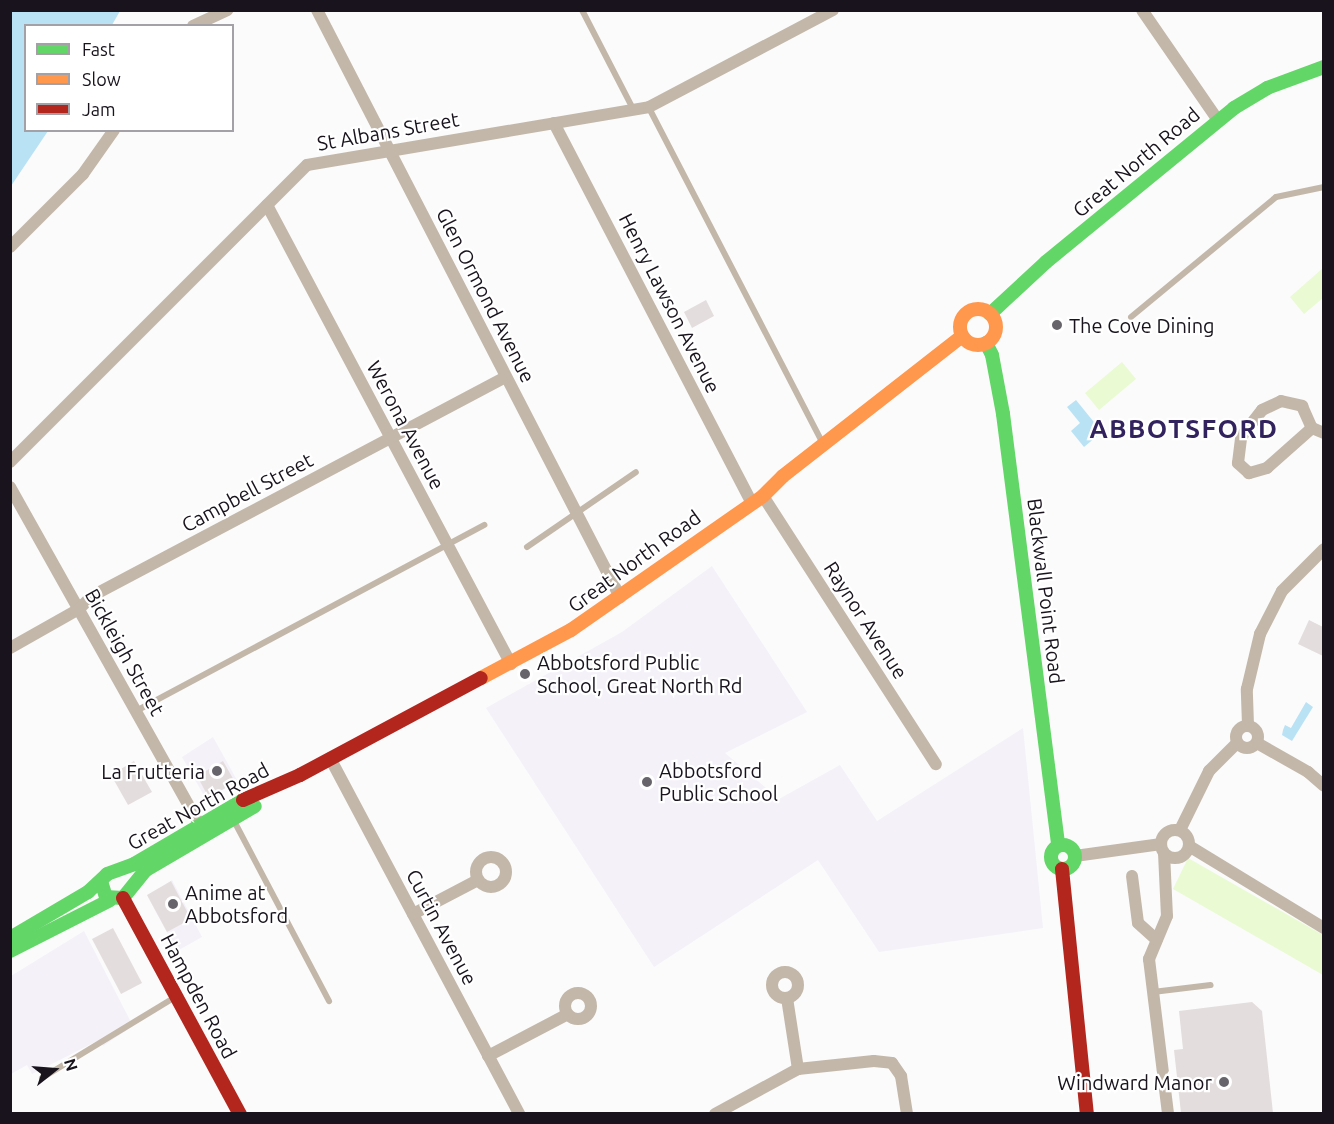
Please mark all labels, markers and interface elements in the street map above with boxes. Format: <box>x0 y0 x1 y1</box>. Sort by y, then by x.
legend <box>24 24 234 132</box>
text: Fast <box>82 39 115 59</box>
text: Slow <box>82 69 121 89</box>
text: Jam <box>82 99 116 119</box>
street label: Great North Road <box>1068 102 1204 222</box>
street label: St Albans Street <box>315 107 461 155</box>
street label: Glen Ormond Avenue <box>432 204 540 386</box>
street label: Henry Lawson Avenue <box>614 209 726 397</box>
place label: The Cove Dining <box>1069 313 1215 337</box>
marker: The Cove Dining <box>1050 318 1064 332</box>
street label: Werona Avenue <box>362 357 450 493</box>
district label: ABBOTSFORD <box>1090 413 1278 445</box>
street label: Campbell Street <box>177 447 317 537</box>
street label: Blackwall Point Road <box>1023 497 1069 685</box>
street label: Great North Road <box>563 505 705 617</box>
street label: Raynor Avenue <box>819 557 913 683</box>
street label: Bickleigh Street <box>80 584 170 720</box>
place label: Abbotsford Public School, Great North Rd <box>537 650 743 697</box>
marker: Abbotsford Public School, Great North Rd <box>518 667 532 681</box>
street label: Great North Road <box>123 757 273 855</box>
place label: La Frutteria <box>101 759 205 783</box>
place label: Abbotsford Public School <box>659 759 778 806</box>
marker: La Frutteria <box>210 764 224 778</box>
marker: Abbotsford Public School <box>640 775 654 789</box>
street label: Curtin Avenue <box>402 865 482 989</box>
place label: Anime at Abbotsford <box>185 880 288 927</box>
marker: Anime at Abbotsford <box>166 897 180 911</box>
street label: Hampden Road <box>156 929 242 1063</box>
north arrow <box>24 1040 84 1100</box>
text: N <box>61 1056 82 1073</box>
place label: Windward Manor <box>1057 1070 1212 1094</box>
marker: Windward Manor <box>1217 1075 1231 1089</box>

